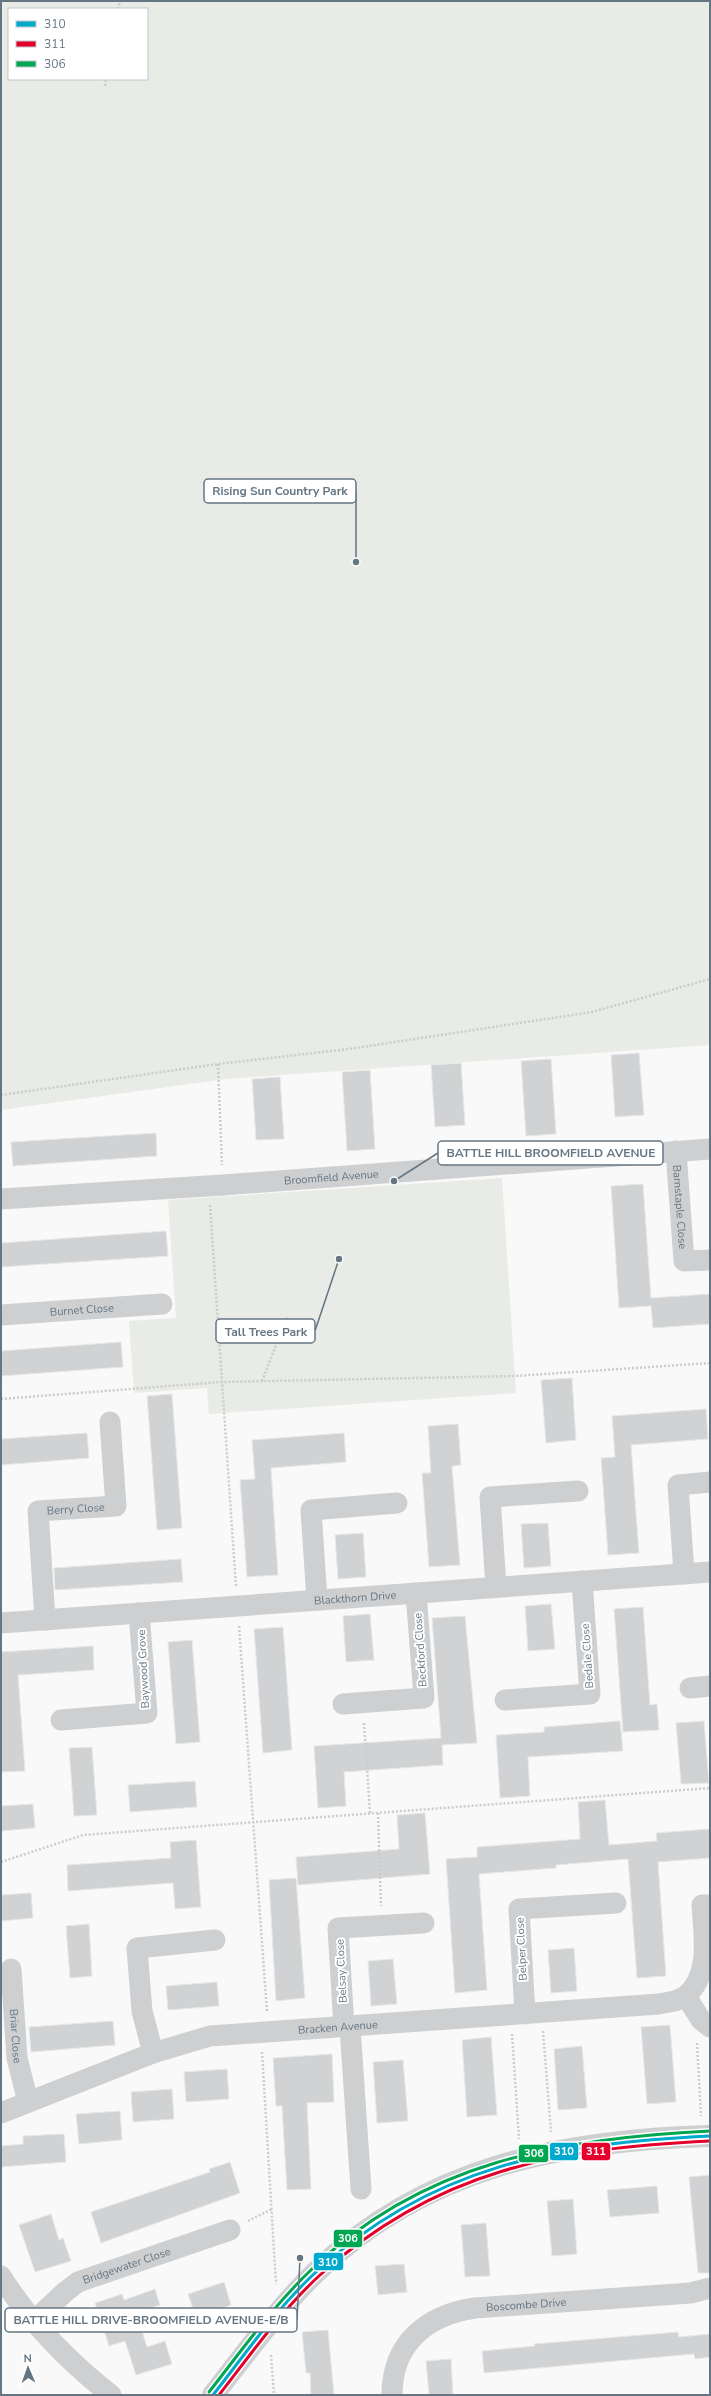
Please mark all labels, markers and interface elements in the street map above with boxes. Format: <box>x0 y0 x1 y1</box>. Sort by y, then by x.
legend <box>8 8 148 80</box>
text: 310 <box>44 16 66 32</box>
text: 311 <box>44 36 66 52</box>
text: 306 <box>44 56 66 72</box>
callout: Rising Sun Country Park <box>204 479 356 503</box>
text: Rising Sun Country Park <box>212 483 348 499</box>
callout: BATTLE HILL BROOMFIELD AVENUE <box>438 1141 663 1165</box>
text: BATTLE HILL BROOMFIELD AVENUE <box>447 1145 655 1161</box>
street label: Barnstaple Close <box>669 1164 690 1250</box>
street label: Broomfield Avenue <box>283 1167 379 1188</box>
street label: Burnet Close <box>49 1300 115 1320</box>
callout: Tall Trees Park <box>216 1319 315 1343</box>
text: Tall Trees Park <box>225 1324 308 1340</box>
street label: Berry Close <box>46 1500 105 1518</box>
street label: Blackthorn Drive <box>313 1588 397 1608</box>
street label: Beckford Close <box>410 1612 431 1688</box>
street label: Bedale Close <box>578 1623 597 1689</box>
street label: Baywood Grove <box>134 1629 153 1709</box>
street label: Belper Close <box>512 1917 531 1981</box>
street label: Belsay Close <box>332 1939 351 2003</box>
street label: Briar Close <box>6 2008 25 2065</box>
street label: Bracken Avenue <box>297 2017 378 2038</box>
line badge: 310 <box>549 2142 579 2161</box>
line badge: 311 <box>581 2142 611 2161</box>
line badge: 306 <box>518 2144 549 2163</box>
text: 310 <box>554 2144 574 2159</box>
text: 311 <box>586 2144 606 2159</box>
text: 306 <box>524 2146 544 2161</box>
line badge: 306 <box>333 2229 363 2248</box>
text: 306 <box>338 2231 358 2246</box>
street label: Bridgewater Close <box>81 2244 173 2288</box>
line badge: 310 <box>313 2252 344 2271</box>
text: 310 <box>318 2255 338 2270</box>
street label: Boscombe Drive <box>485 2295 567 2315</box>
callout: BATTLE HILL DRIVE-BROOMFIELD AVENUE-E/B <box>5 2308 297 2332</box>
text: BATTLE HILL DRIVE-BROOMFIELD AVENUE-E/B <box>13 2312 289 2328</box>
north arrow <box>8 2348 48 2388</box>
text: N <box>23 2351 32 2366</box>

